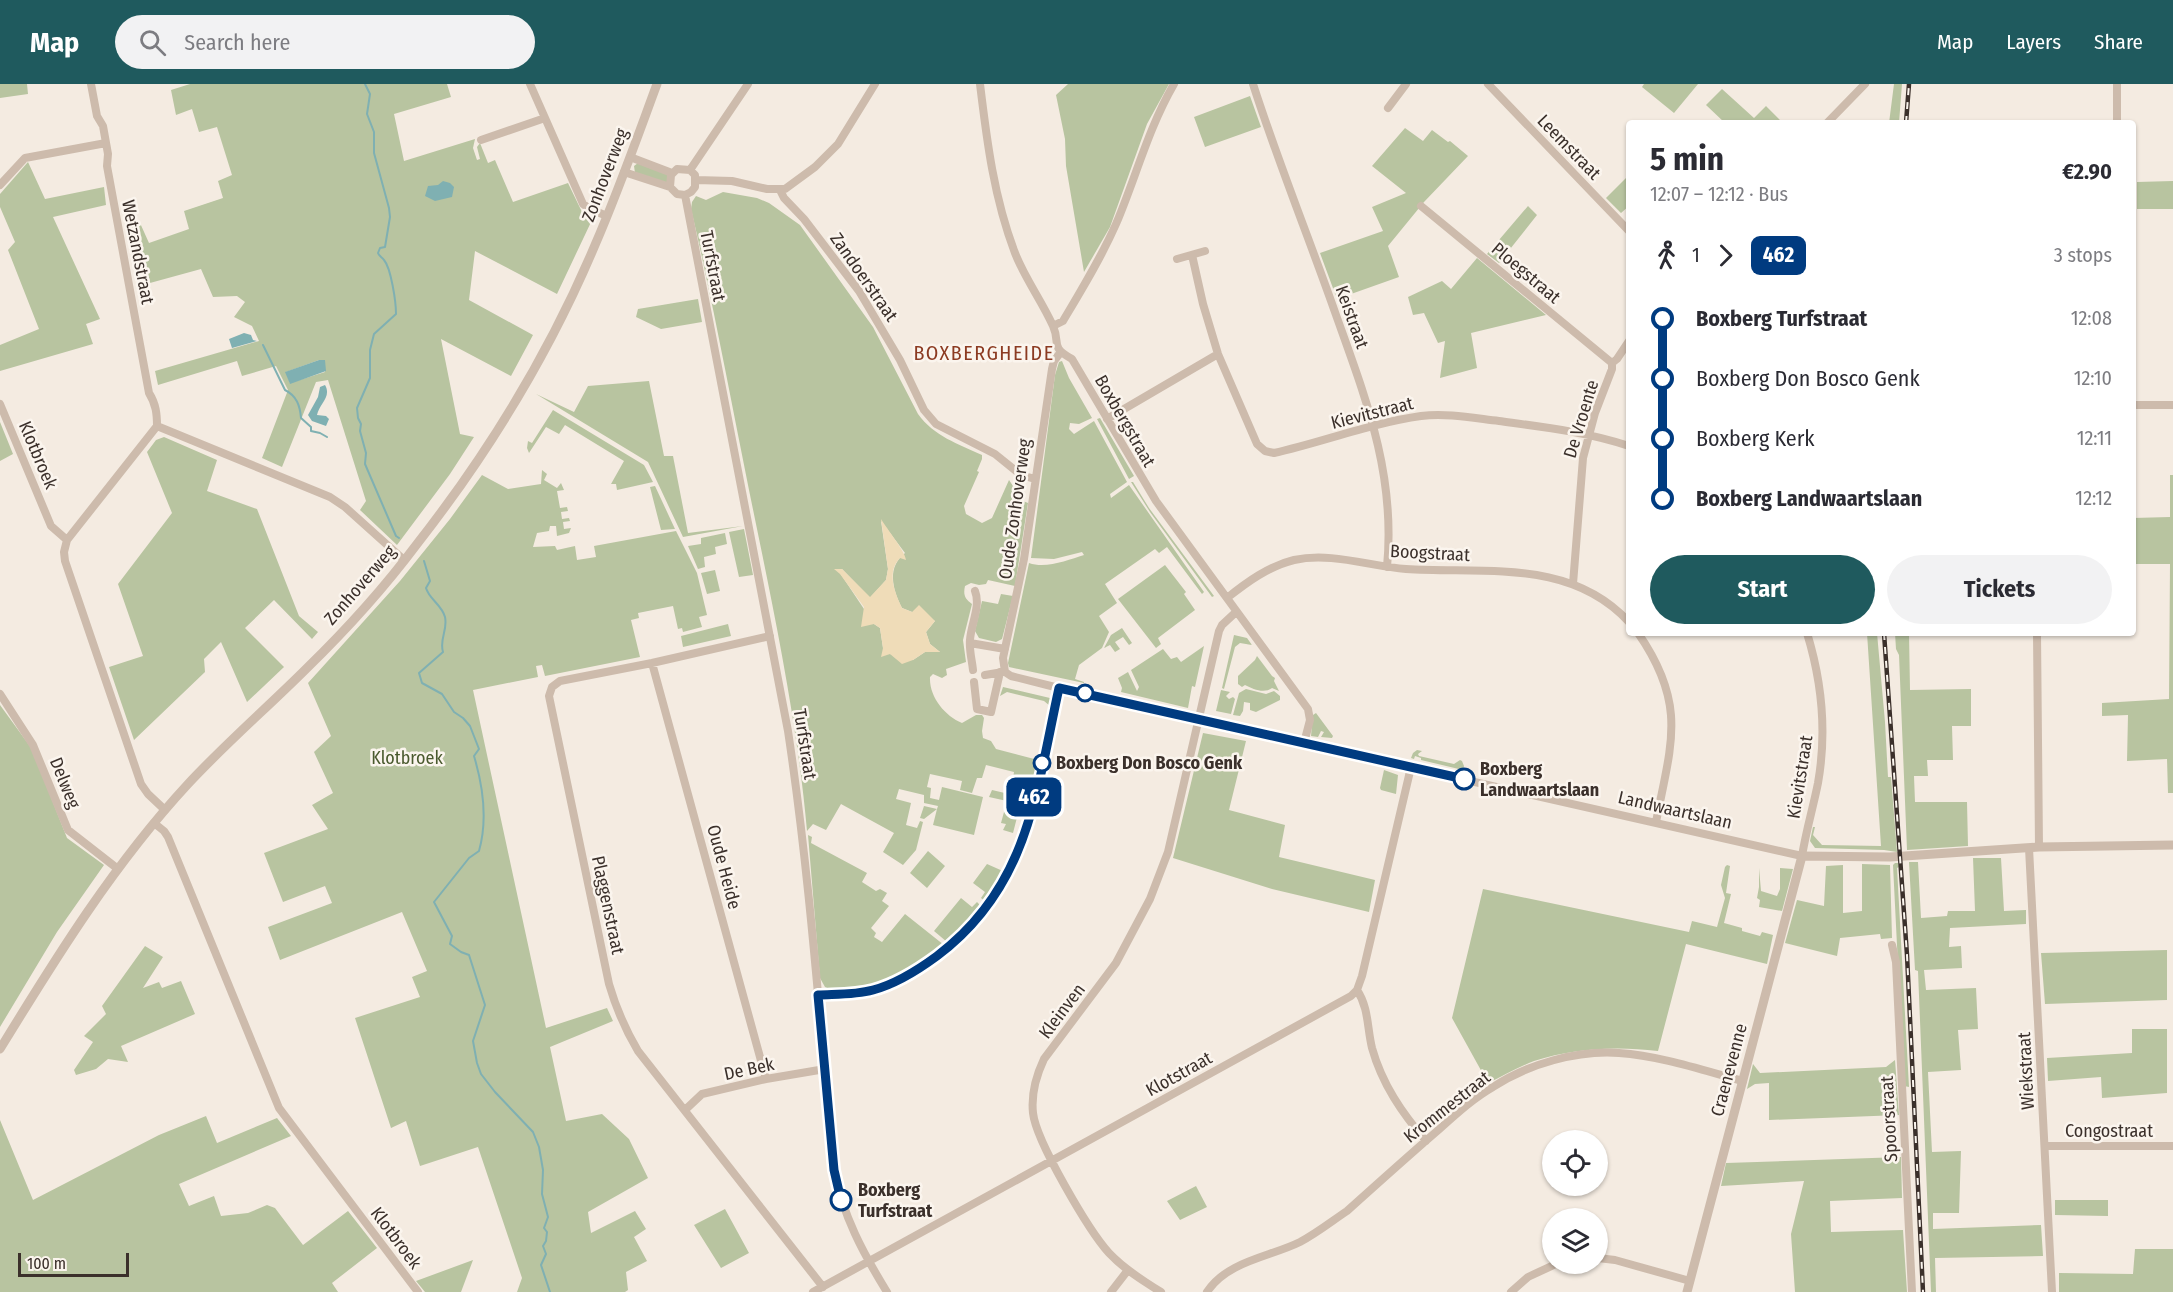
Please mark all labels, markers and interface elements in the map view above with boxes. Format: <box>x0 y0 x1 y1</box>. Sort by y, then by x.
search box <box>115 15 535 69</box>
text: Map <box>30 26 79 59</box>
icon: search <box>136 26 169 59</box>
text: Search here <box>184 29 290 56</box>
text: Map <box>1937 29 1973 55</box>
text: Layers <box>2006 29 2061 55</box>
text: Share <box>2094 29 2143 55</box>
street label: Leemstraat <box>1533 110 1605 184</box>
street label: Zonhoverweg <box>577 125 633 225</box>
text: 5 min <box>1650 139 1724 179</box>
text: €2.90 <box>2062 158 2112 185</box>
text: 12:07 – 12:12 · Bus <box>1650 182 1788 206</box>
street label: Wetzandstraat <box>117 198 159 306</box>
street label: Zandoerstraat <box>825 228 903 326</box>
street label: Turfstraat <box>695 229 731 303</box>
street label: Ploegstraat <box>1487 238 1565 308</box>
icon: walk <box>1650 239 1683 272</box>
icon: forward <box>1709 239 1742 272</box>
text: 462 <box>1763 242 1794 268</box>
text: 1 <box>1692 243 1700 267</box>
text: 3 stops <box>2054 243 2112 267</box>
street label: Keistraat <box>1330 282 1374 352</box>
text: Boxberg Turfstraat <box>1696 305 1867 332</box>
text: 12:08 <box>2071 306 2112 330</box>
district label: BOXBERGHEIDE <box>913 341 1055 365</box>
text: Boxberg Don Bosco Genk <box>1696 365 1920 392</box>
text: 12:10 <box>2074 366 2112 390</box>
street label: Boxbergstraat <box>1090 371 1160 471</box>
street label: De Vroente <box>1559 377 1603 461</box>
street label: Kievitstraat <box>1329 392 1416 434</box>
street label: Klotbroek <box>14 418 62 493</box>
text: Boxberg Kerk <box>1696 425 1815 452</box>
text: 12:11 <box>2077 426 2112 450</box>
street label: Oude Zonhoverweg <box>994 437 1036 581</box>
text: Boxberg Landwaartslaan <box>1696 485 1922 512</box>
text: 12:12 <box>2075 486 2112 510</box>
street label: Zonhoverweg <box>319 540 401 629</box>
street label: Boogstraat <box>1390 540 1471 566</box>
button: Start <box>1650 555 1875 624</box>
button: Tickets <box>1887 555 2112 624</box>
unlabelled marker <box>1076 684 1094 702</box>
street label: Turfstraat <box>789 707 821 781</box>
street label: Kievitstraat <box>1783 734 1817 820</box>
park label: Klotbroek <box>371 747 443 769</box>
place label: Boxberg Don Bosco Genk <box>1056 752 1243 774</box>
street label: Delweg <box>45 754 85 812</box>
marker: Boxberg Don Bosco Genk <box>1033 754 1051 772</box>
place label: Boxberg Landwaartslaan <box>1480 758 1599 801</box>
marker: Boxberg Landwaartslaan <box>1453 768 1475 790</box>
line badge: 462 <box>1000 778 1068 816</box>
text: 462 <box>1018 784 1050 810</box>
street label: Landwaartslaan <box>1616 786 1734 834</box>
street label: Oude Heide <box>702 822 746 912</box>
street label: Plaggenstraat <box>587 854 629 956</box>
street label: Kleinven <box>1034 979 1090 1043</box>
street label: Craenevenne <box>1706 1021 1752 1119</box>
street label: Wiekstraat <box>2013 1031 2039 1110</box>
street label: Klotstraat <box>1142 1047 1216 1101</box>
street label: De Bek <box>722 1053 777 1085</box>
street label: Krommestraat <box>1399 1066 1495 1148</box>
street label: Spoorstraat <box>1876 1075 1902 1163</box>
street label: Congostraat <box>2065 1120 2153 1142</box>
map controls <box>1542 1130 1608 1274</box>
button: locate <box>1542 1130 1608 1196</box>
place label: Boxberg Turfstraat <box>858 1179 933 1222</box>
marker: Boxberg Turfstraat <box>830 1189 852 1211</box>
street label: Klotbroek <box>366 1203 427 1274</box>
button: layers <box>1542 1208 1608 1274</box>
scale bar <box>18 1250 129 1278</box>
text: 100 m <box>27 1254 66 1273</box>

